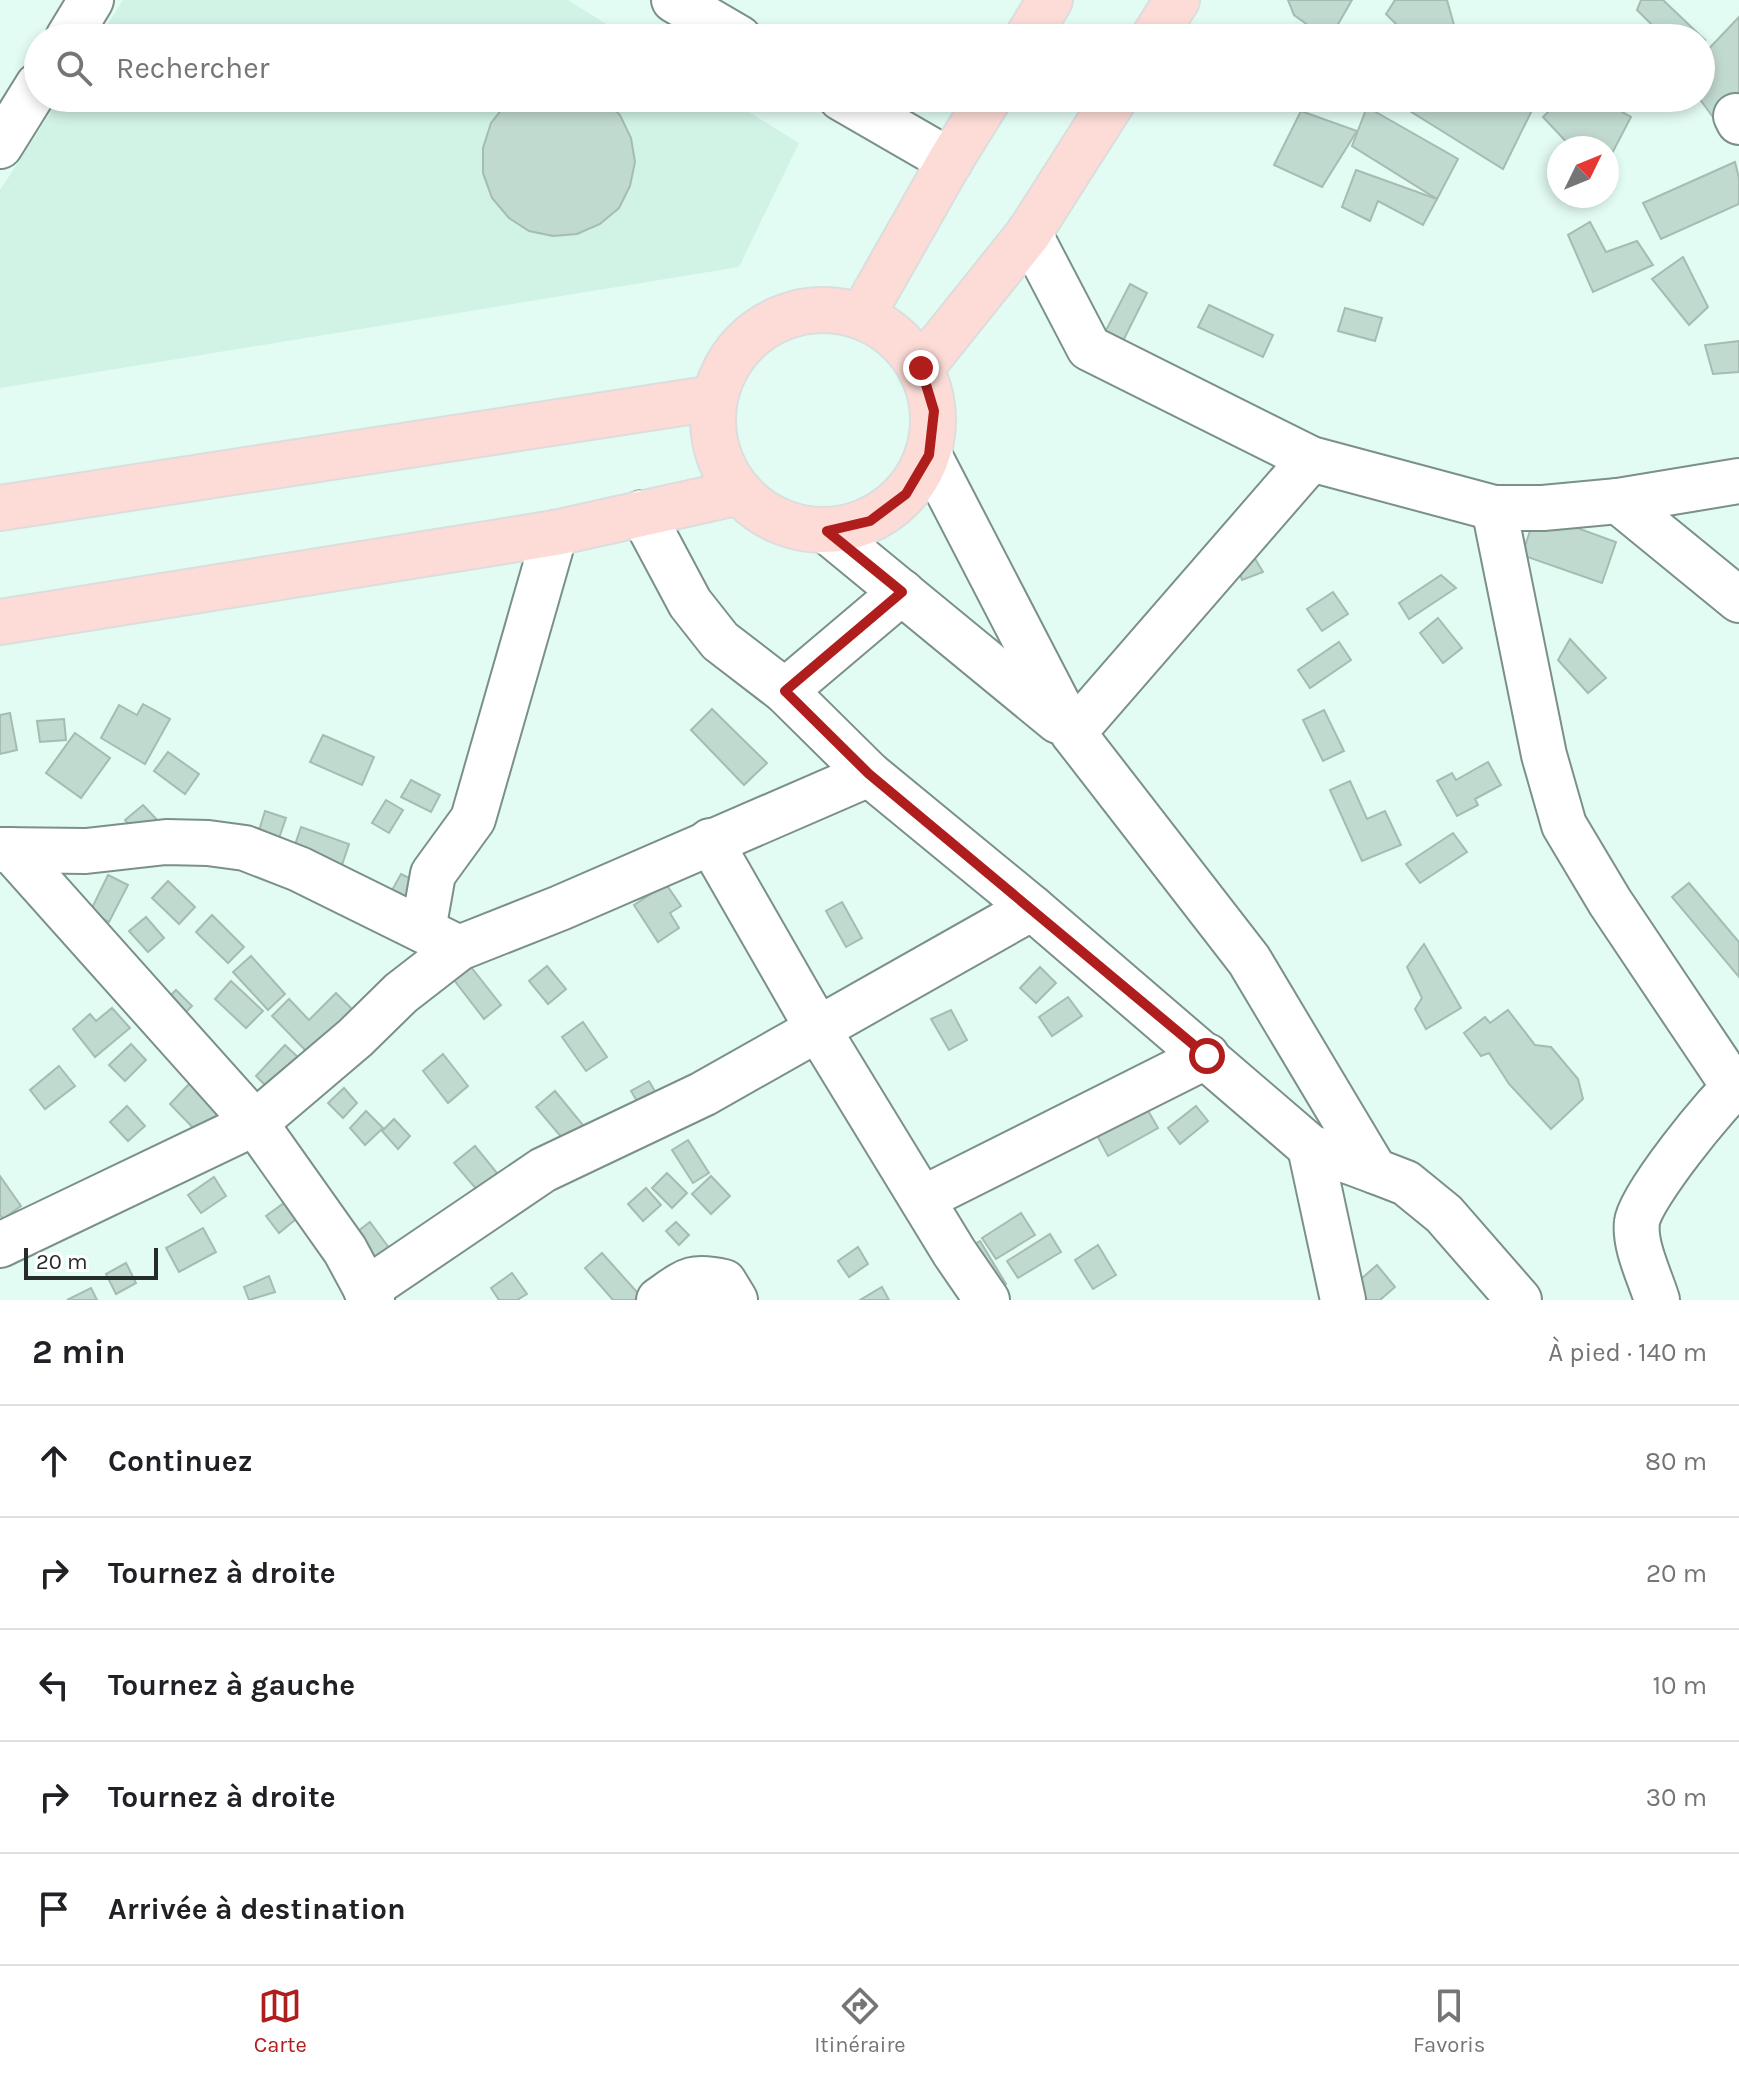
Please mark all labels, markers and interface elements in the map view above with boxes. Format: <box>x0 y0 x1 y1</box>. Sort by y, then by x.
search box <box>24 24 1715 112</box>
icon: search <box>52 46 96 90</box>
text: Rechercher <box>116 50 269 86</box>
north arrow <box>1547 136 1619 208</box>
route end <box>903 350 939 386</box>
route start <box>1189 1038 1225 1074</box>
scale bar <box>24 1244 158 1280</box>
text: 20 m <box>36 1249 88 1275</box>
text: 2 min <box>32 1332 126 1372</box>
text: À pied · 140 m <box>1548 1337 1707 1368</box>
icon: ahead <box>32 1439 76 1483</box>
text: Continuez <box>108 1443 253 1479</box>
text: 80 m <box>1645 1446 1707 1477</box>
icon: right <box>32 1551 76 1595</box>
text: Tournez à droite <box>108 1555 336 1591</box>
text: 20 m <box>1646 1558 1707 1589</box>
icon: left <box>32 1663 76 1707</box>
text: Tournez à gauche <box>108 1667 355 1703</box>
text: 10 m <box>1652 1670 1707 1701</box>
icon: right <box>32 1775 76 1819</box>
text: Tournez à droite <box>108 1779 336 1815</box>
text: 30 m <box>1646 1782 1707 1813</box>
icon: arrive <box>32 1887 76 1931</box>
text: Arrivée à destination <box>108 1891 406 1927</box>
tab: Carte <box>254 1984 307 2058</box>
tab: Itinéraire <box>814 1984 906 2058</box>
tab: Favoris <box>1413 1984 1485 2058</box>

